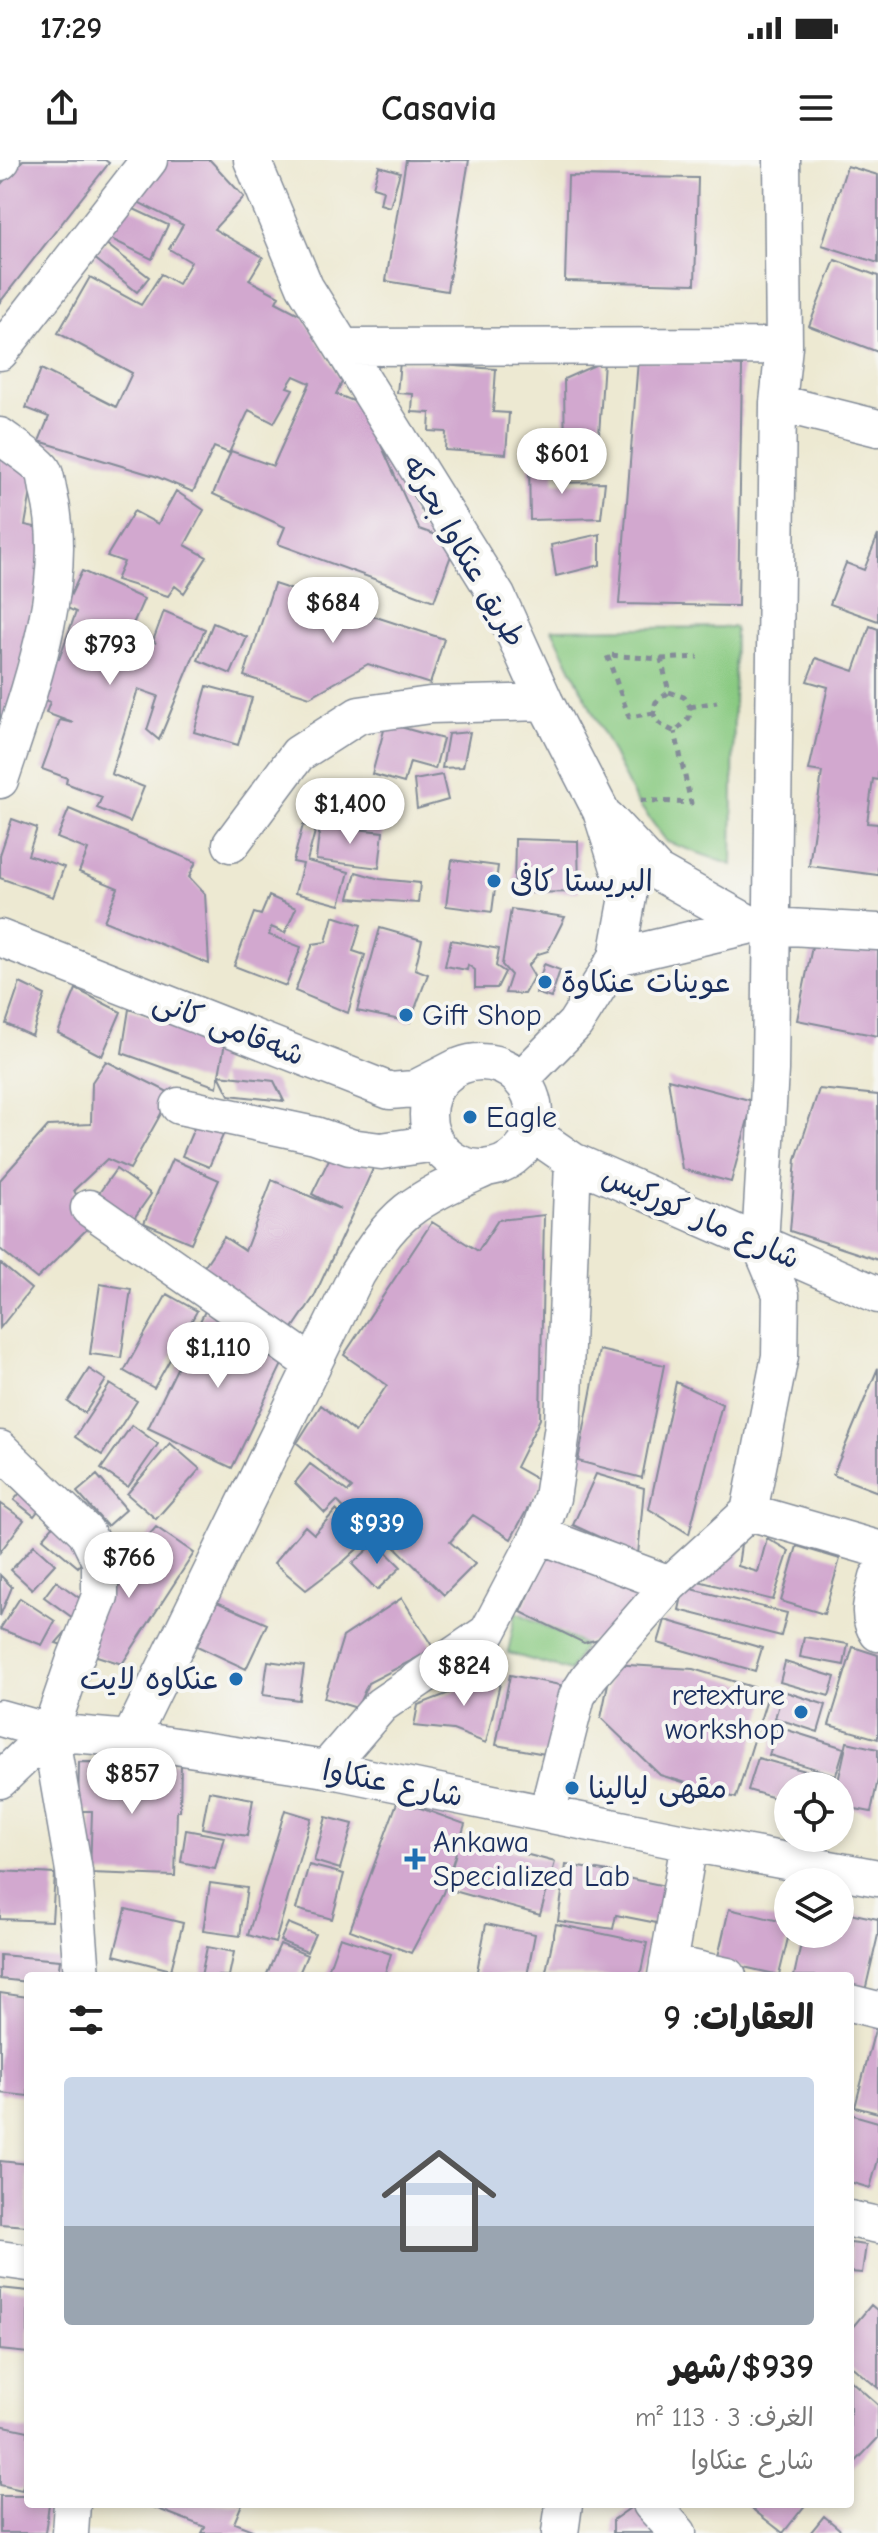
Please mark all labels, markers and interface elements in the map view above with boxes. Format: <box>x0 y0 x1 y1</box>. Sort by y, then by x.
text: 17:29 <box>40 11 102 46</box>
icon: share <box>40 86 84 130</box>
icon: menu <box>794 86 838 130</box>
text: Casavia <box>381 88 497 129</box>
pin: $601 <box>515 428 609 496</box>
text: $601 <box>535 439 589 469</box>
street label: طريق عنكاوا بحركه <box>395 449 533 653</box>
pin: $684 <box>286 577 380 645</box>
text: $684 <box>306 588 360 618</box>
pin: $793 <box>63 619 157 687</box>
text: $793 <box>83 630 137 660</box>
pin: $1,400 <box>285 778 415 846</box>
text: $1,400 <box>314 789 386 819</box>
place label: البریستا كافی <box>510 862 653 899</box>
marker: البریستا كافی <box>485 872 503 890</box>
place label: عوينات عنكاوة <box>561 965 731 1000</box>
marker: عوينات عنكاوة <box>536 973 554 991</box>
street label: شەقامی کانی <box>148 984 309 1074</box>
place label: Gift Shop <box>422 998 542 1033</box>
marker: Gift Shop <box>397 1006 415 1024</box>
place label: Eagle <box>486 1100 557 1135</box>
marker: Eagle <box>461 1108 479 1126</box>
street label: شارع مار كوركيس <box>595 1158 805 1279</box>
pin: $1,110 <box>153 1322 283 1390</box>
text: $1,110 <box>185 1333 251 1363</box>
pin: $939 <box>330 1498 424 1566</box>
text: $939 <box>349 1509 405 1539</box>
pin: $766 <box>82 1532 176 1600</box>
text: $766 <box>102 1543 156 1573</box>
pin: $824 <box>417 1640 511 1708</box>
text: $824 <box>437 1651 491 1681</box>
place label: عنكاوه لايت <box>80 1662 220 1697</box>
marker: عنكاوه لايت <box>227 1670 245 1688</box>
place label: retexture workshop <box>665 1678 785 1747</box>
marker: retexture workshop <box>792 1703 810 1721</box>
pin: $857 <box>85 1748 179 1816</box>
street label: شارع عنكاوا <box>319 1753 466 1817</box>
text: $857 <box>105 1759 159 1789</box>
place label: مقهى ليالينا <box>588 1771 727 1807</box>
map controls <box>774 1772 854 1948</box>
button: locate <box>774 1772 854 1852</box>
marker: مقهى ليالينا <box>563 1779 581 1797</box>
place label: Ankawa Specialized Lab <box>433 1825 630 1894</box>
marker: Ankawa Specialized Lab <box>404 1848 426 1870</box>
button: layers <box>774 1868 854 1948</box>
icon: filters <box>64 1998 108 2042</box>
text: العقارات: 9 <box>663 1998 814 2038</box>
icon: home <box>367 2129 511 2273</box>
text: $939/شهر <box>670 2347 814 2387</box>
text: الغرف: 3 · 113 m² <box>635 2403 814 2433</box>
text: شارع عنكاوا <box>691 2446 814 2476</box>

